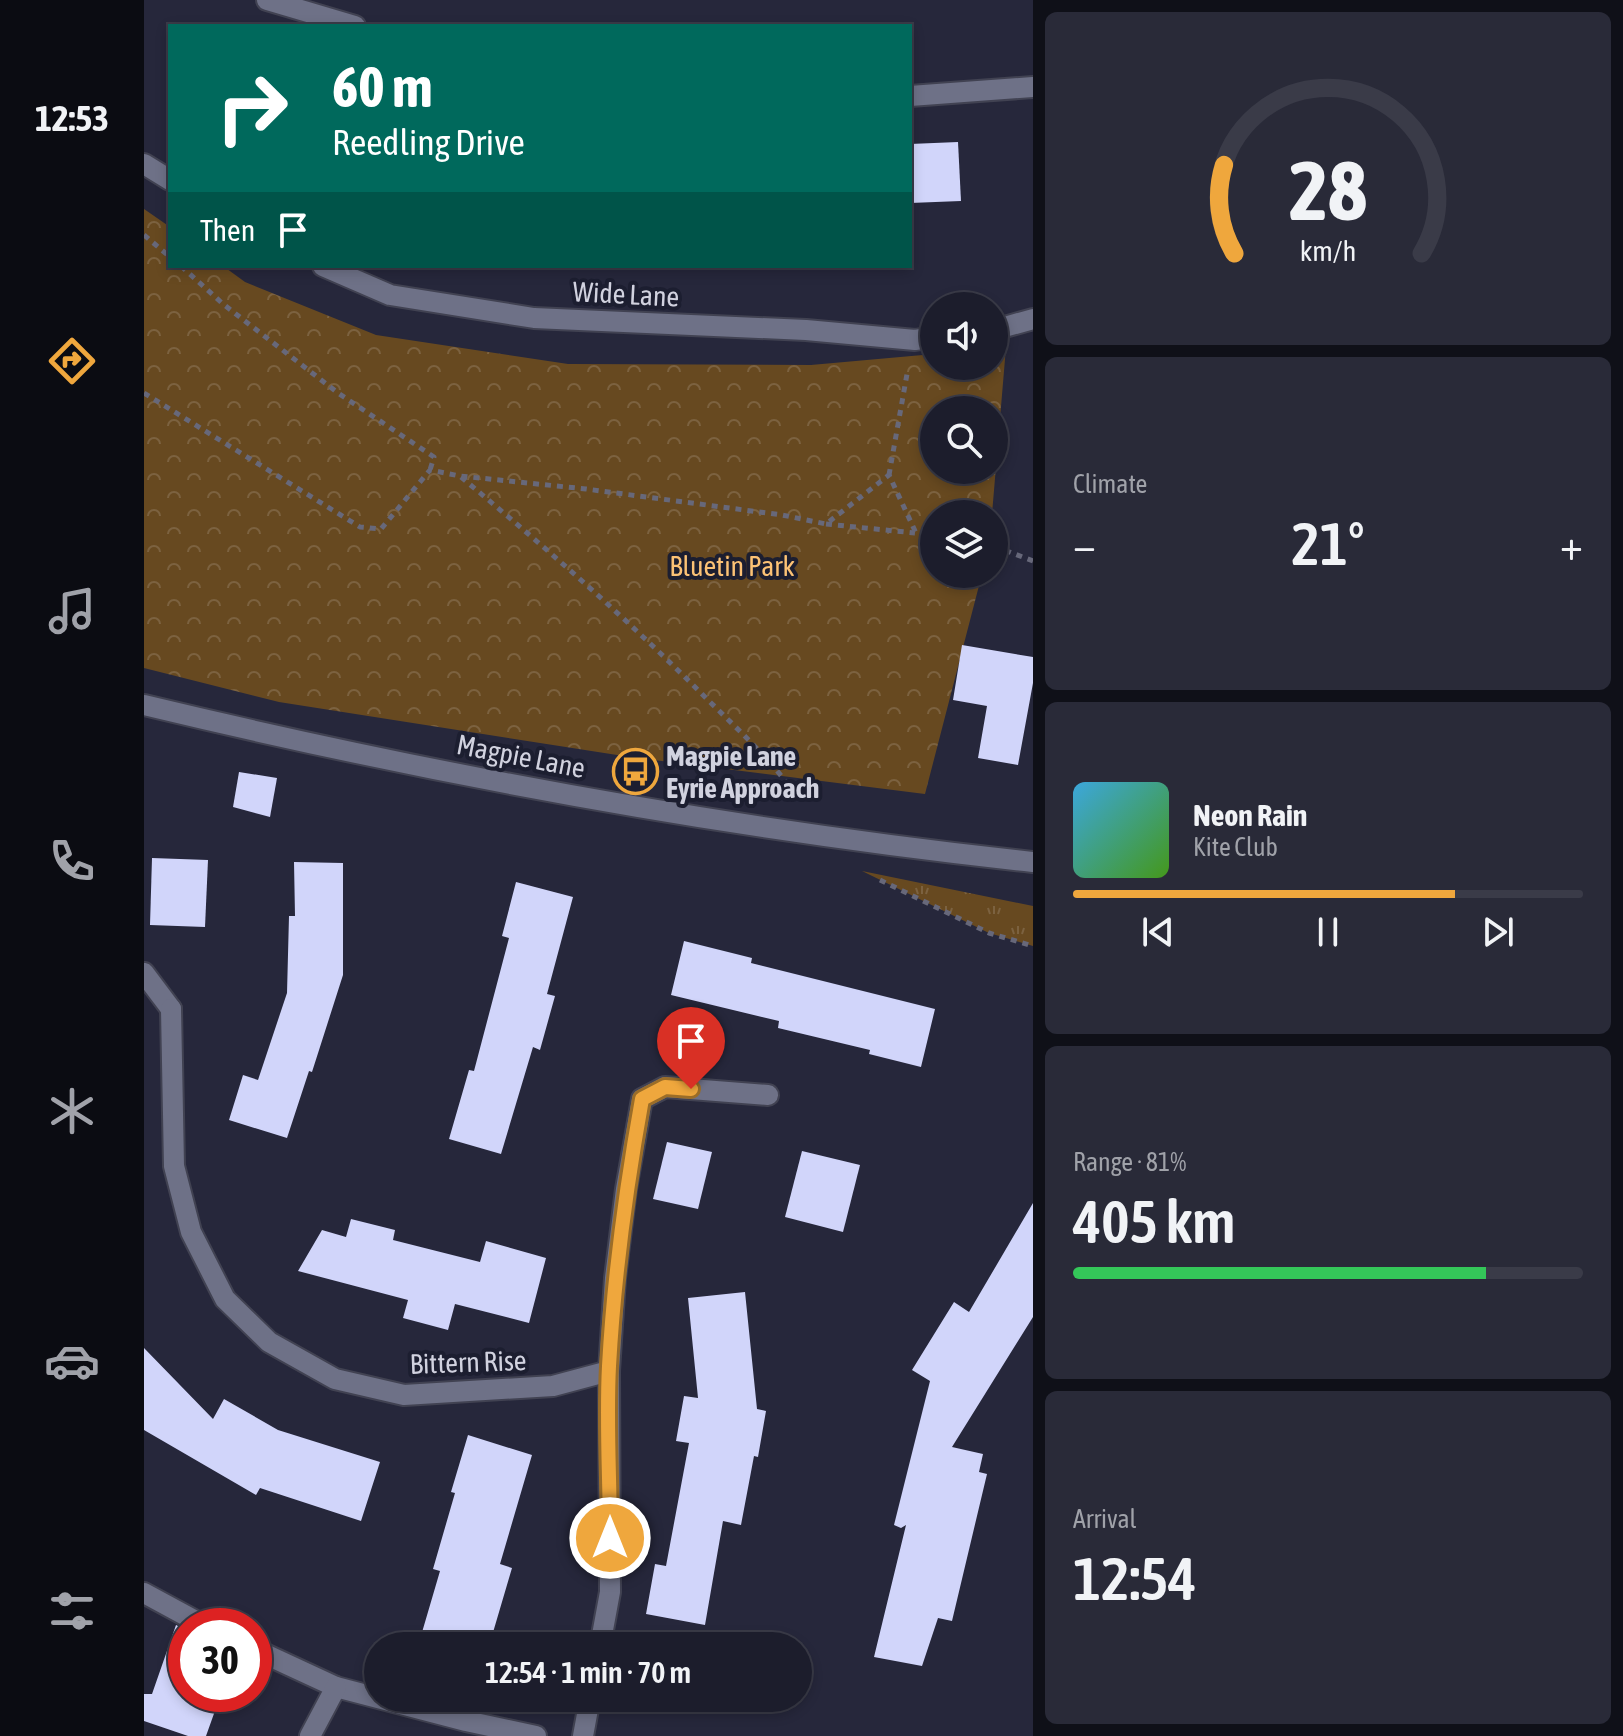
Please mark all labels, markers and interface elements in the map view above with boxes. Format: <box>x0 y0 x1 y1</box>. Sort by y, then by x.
text: 60 m <box>332 55 433 119</box>
icon: right <box>200 56 304 160</box>
text: 12:53 <box>35 97 109 139</box>
text: Reedling Drive <box>332 121 525 163</box>
text: 28 <box>1289 142 1367 238</box>
icon: arrive <box>271 208 315 252</box>
text: Then <box>200 213 255 247</box>
text: km/h <box>1300 235 1356 268</box>
street label: Wide Lane <box>572 275 680 313</box>
map controls <box>920 292 1008 588</box>
button: sound <box>920 292 1008 380</box>
icon: directions <box>44 333 100 389</box>
button: search <box>920 396 1008 484</box>
text: Climate <box>1073 469 1147 499</box>
button: layers <box>920 500 1008 588</box>
text: 21° <box>1292 509 1364 578</box>
text: − <box>1073 519 1096 569</box>
text: + <box>1560 519 1583 569</box>
park label: Bluetin Park <box>669 550 795 582</box>
icon: music <box>44 583 100 639</box>
street label: Magpie Lane <box>454 728 588 784</box>
place label: Magpie Lane Eyrie Approach <box>666 740 819 804</box>
bus stop icon: Magpie Lane Eyrie Approach <box>611 748 659 796</box>
text: Neon Rain <box>1193 798 1307 832</box>
text: Kite Club <box>1193 832 1278 862</box>
icon: phone <box>44 833 100 889</box>
icon: previous <box>1136 910 1180 954</box>
icon: pause <box>1306 910 1350 954</box>
icon: next <box>1476 910 1520 954</box>
pin <box>657 1007 725 1089</box>
icon: arrive <box>669 1019 713 1063</box>
icon: climate <box>44 1083 100 1139</box>
text: Range · 81% <box>1073 1147 1186 1177</box>
text: 405 km <box>1073 1187 1235 1256</box>
icon: car <box>44 1333 100 1389</box>
street label: Bittern Rise <box>409 1344 527 1380</box>
position arrow <box>568 1496 652 1580</box>
text: Arrival <box>1073 1504 1137 1534</box>
text: 12:54 <box>1073 1544 1196 1613</box>
icon: filters <box>44 1583 100 1639</box>
speed limit sign: 30 <box>168 1608 272 1712</box>
text: 12:54 · 1 min · 70 m <box>485 1655 691 1689</box>

